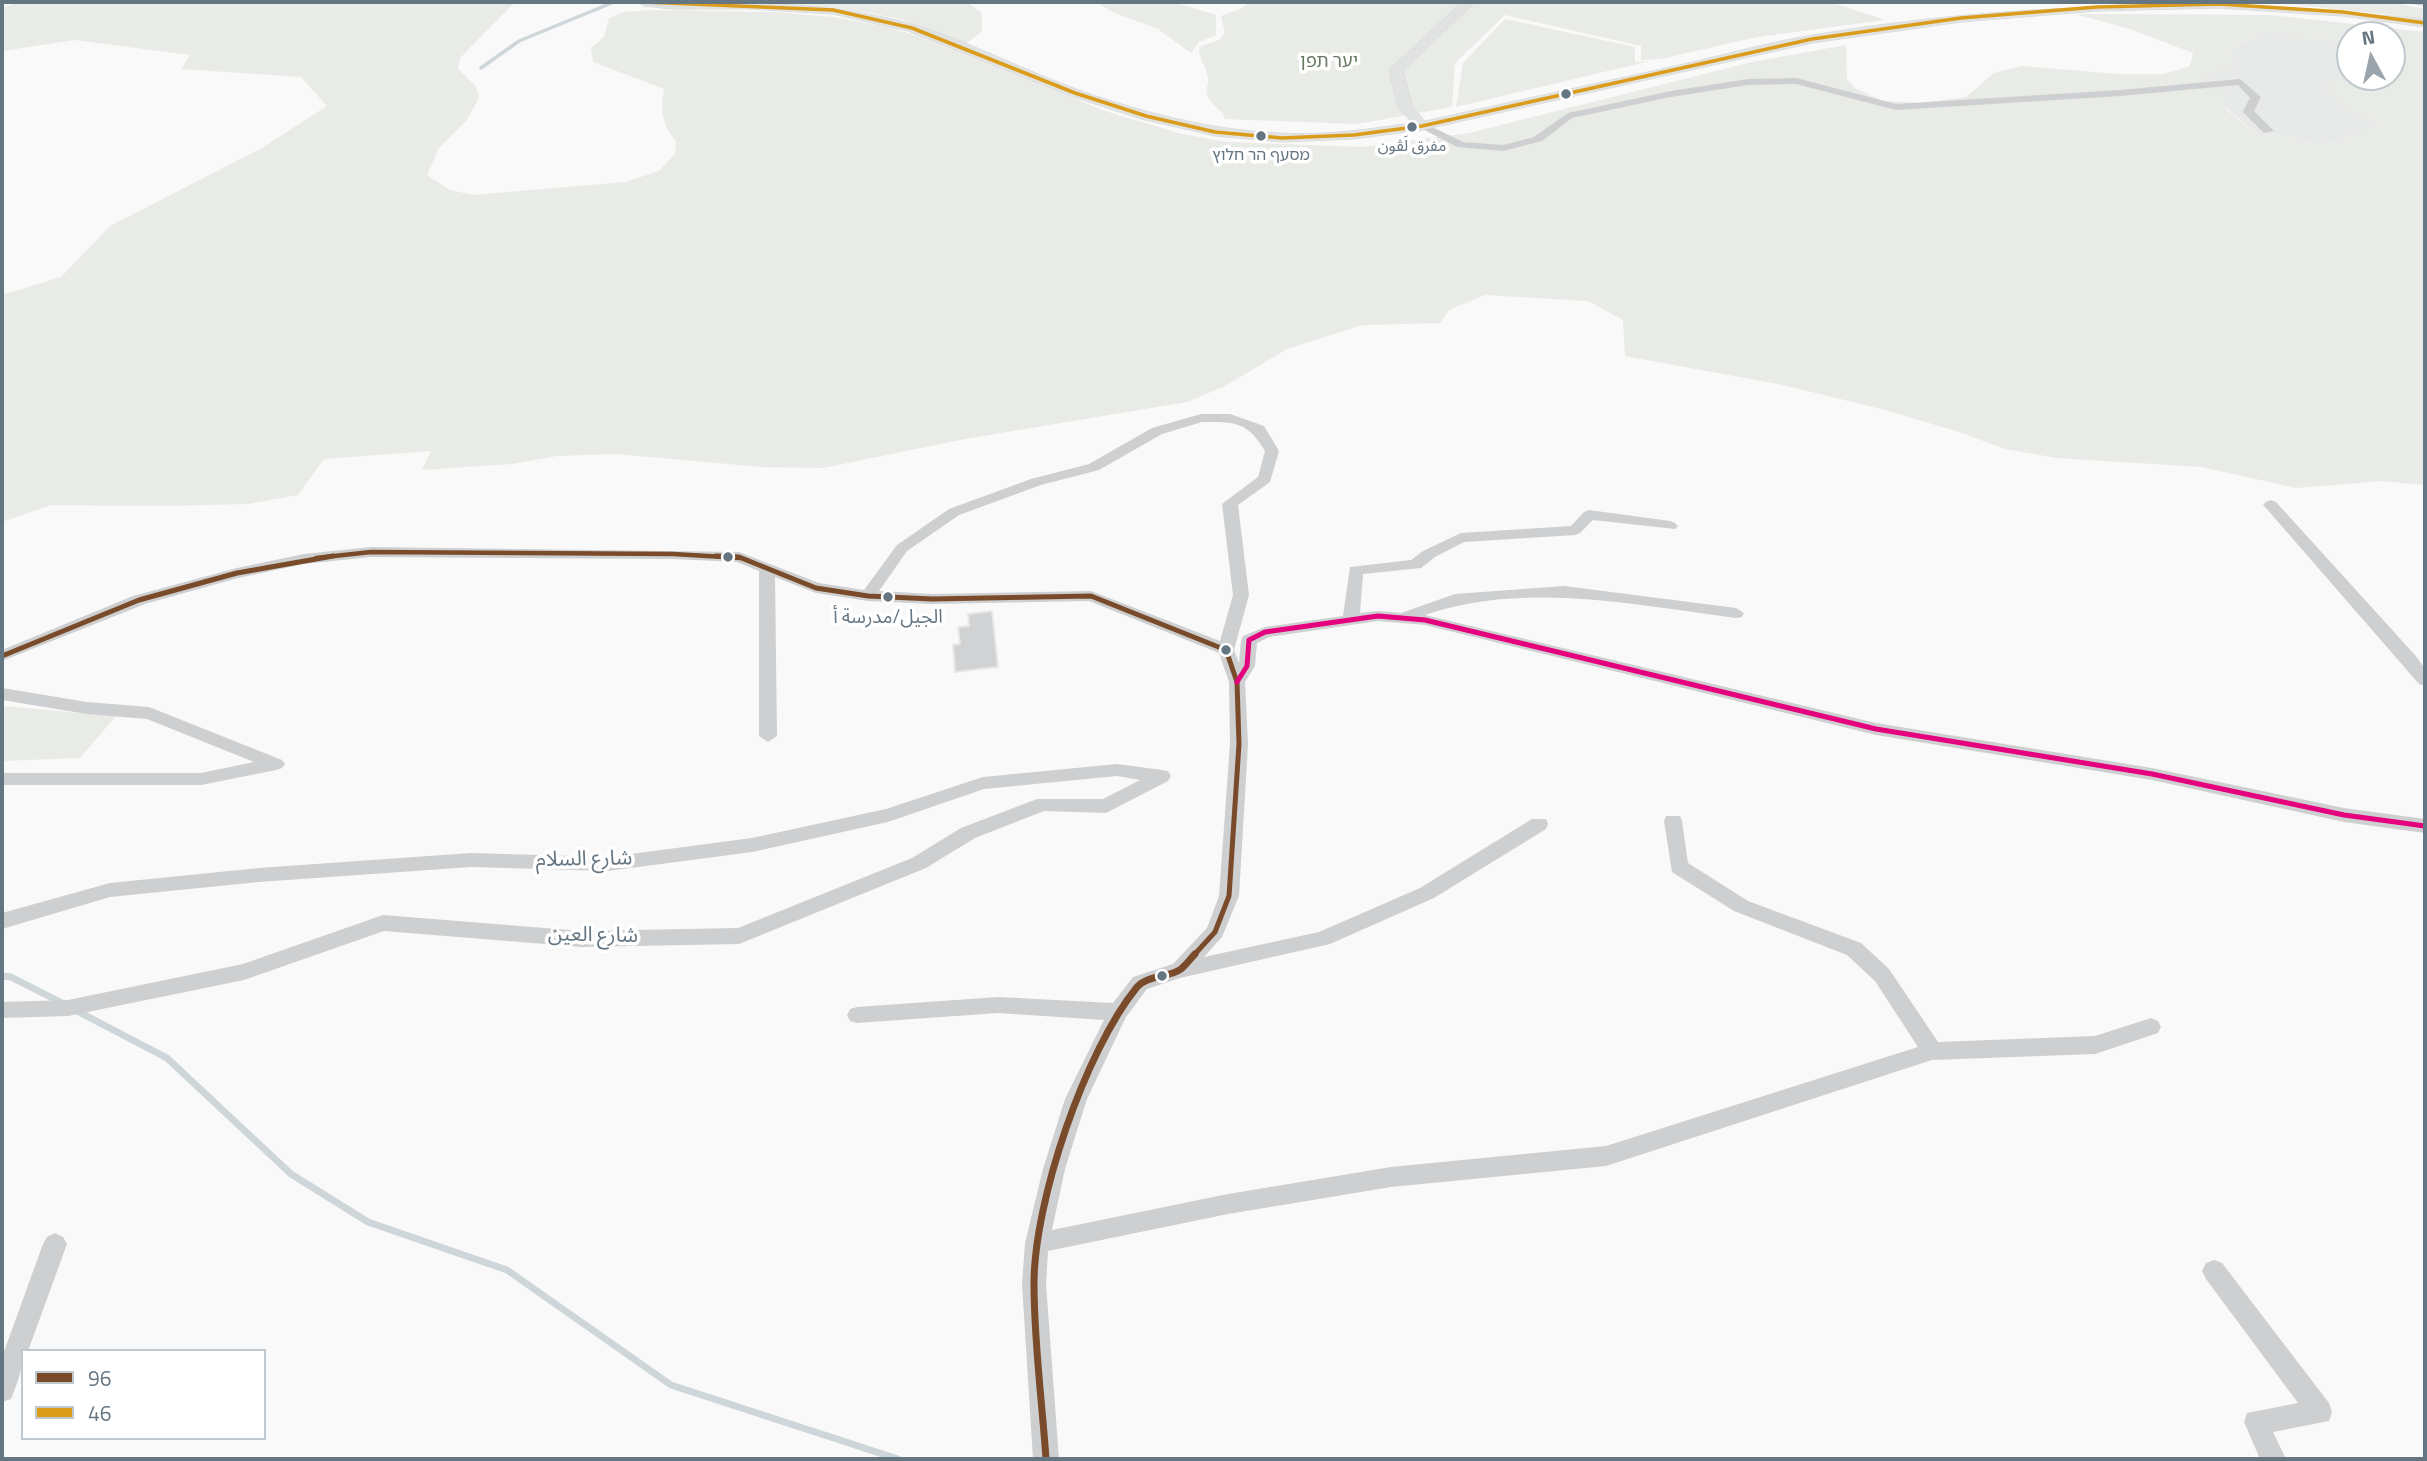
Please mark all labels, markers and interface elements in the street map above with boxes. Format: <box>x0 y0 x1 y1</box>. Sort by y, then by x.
north arrow <box>2336 21 2406 91</box>
text: N <box>2360 21 2377 52</box>
park label: יער תפן <box>1300 52 1358 74</box>
unlabelled marker <box>1559 87 1573 101</box>
marker: مفرق لَڤون <box>1405 120 1419 134</box>
marker: מסעף הר חלוץ <box>1254 129 1268 143</box>
place label: مفرق لَڤون <box>1378 137 1446 157</box>
place label: מסעף הר חלוץ <box>1212 146 1310 166</box>
unlabelled marker <box>721 550 735 564</box>
marker: الجيل/مدرسة أ <box>881 590 895 604</box>
place label: الجيل/مدرسة أ <box>833 607 943 629</box>
unlabelled marker <box>1219 643 1233 657</box>
street label: شارع السلام <box>535 847 633 873</box>
street label: شارع العين <box>548 923 638 949</box>
unlabelled marker <box>1155 969 1169 983</box>
legend <box>21 1349 266 1440</box>
text: 96 <box>88 1362 112 1394</box>
text: 46 <box>88 1397 112 1429</box>

